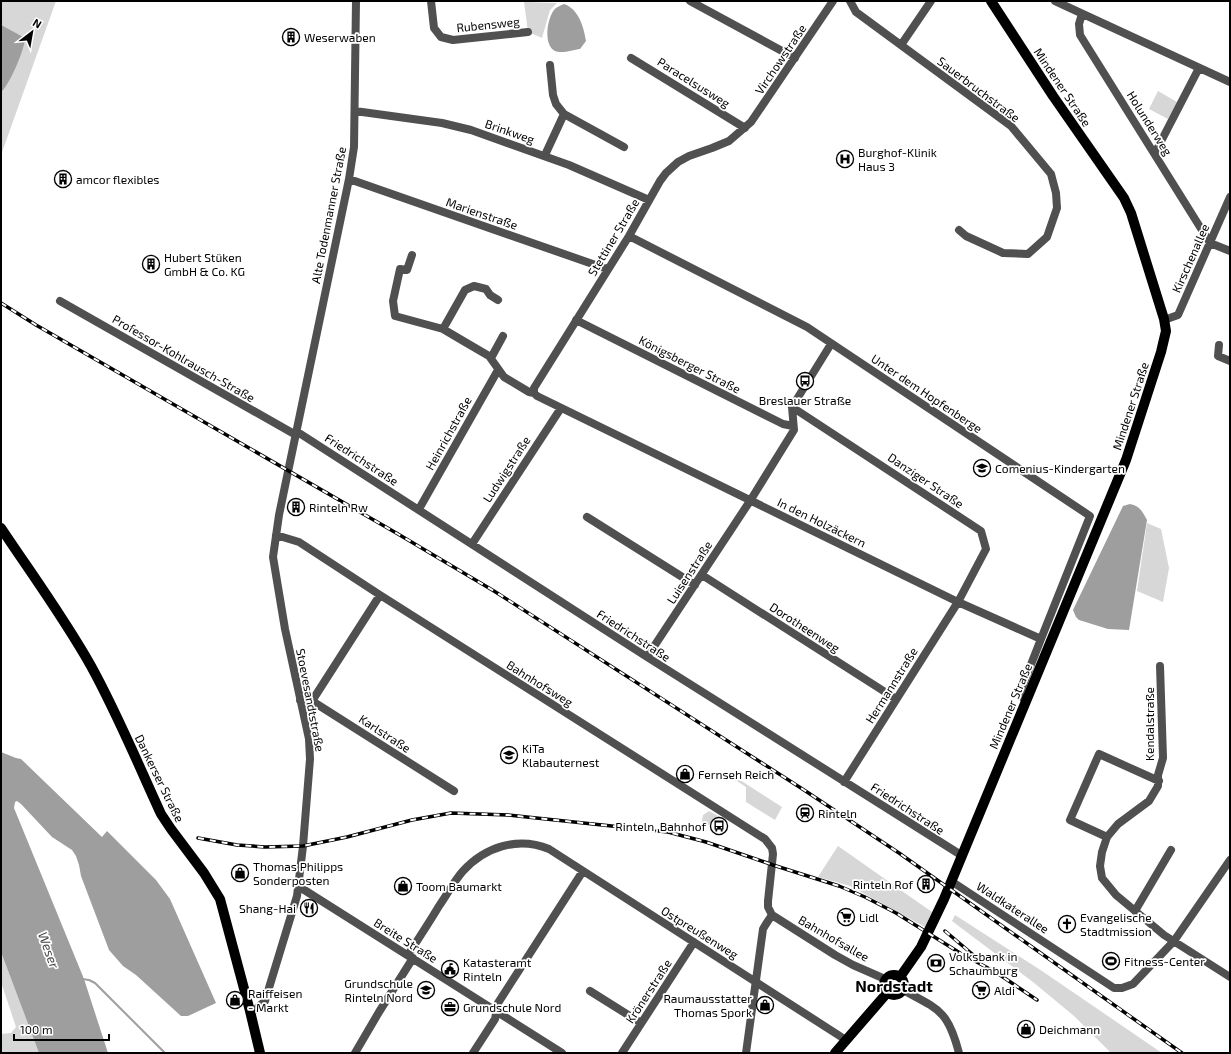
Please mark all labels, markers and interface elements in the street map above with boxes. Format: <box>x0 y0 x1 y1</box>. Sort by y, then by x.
north arrow <box>12 12 52 52</box>
street label: Rubensweg <box>456 14 521 34</box>
text: N <box>31 15 44 31</box>
street label: Virchowstraße <box>752 21 808 97</box>
building icon: Weserwaben <box>281 27 301 47</box>
place label: Weserwaben <box>304 30 376 44</box>
street label: Mindener Straße <box>1032 45 1094 129</box>
street label: Paracelsusweg <box>655 54 733 110</box>
street label: Sauerbruchstraße <box>935 54 1023 124</box>
street label: Holunderweg <box>1125 88 1176 158</box>
street label: Brinkweg <box>483 116 537 146</box>
street label: Alte Todenmanner Straße <box>308 145 348 285</box>
place label: Burghof-Klinik Haus 3 <box>858 145 937 173</box>
hospital icon: Burghof-Klinik Haus 3 <box>835 149 855 169</box>
building icon: amcor flexibles <box>53 169 73 189</box>
place label: amcor flexibles <box>76 172 159 186</box>
street label: Marienstraße <box>444 194 520 232</box>
street label: Stettiner Straße <box>584 196 642 278</box>
street label: Kirschenallee <box>1169 221 1211 295</box>
place label: Hubert Stüken GmbH & Co. KG <box>164 250 245 278</box>
building icon: Hubert Stüken GmbH & Co. KG <box>141 254 161 274</box>
street label: Professor-Kohlrausch-Straße <box>110 311 258 405</box>
street label: Königsberger Straße <box>637 332 743 396</box>
street label: Unter dem Hopfenberge <box>869 351 985 435</box>
street label: Mindener Straße <box>1109 360 1151 452</box>
bus stop icon: Breslauer Straße <box>795 371 815 391</box>
place label: Breslauer Straße <box>759 393 851 407</box>
street label: Heinrichstraße <box>422 394 474 472</box>
street label: Friedrichstraße <box>323 430 401 488</box>
street label: Ludwigstraße <box>479 433 533 505</box>
street label: Danziger Straße <box>886 450 966 510</box>
school or university icon: Comenius-Kindergarten <box>972 458 992 478</box>
place label: Comenius-Kindergarten <box>995 461 1125 475</box>
street label: In den Holzäckern <box>775 494 869 550</box>
building icon: Rinteln Rw <box>286 497 306 517</box>
place label: Rinteln Rw <box>309 500 368 514</box>
street label: Luisenstraße <box>663 538 715 606</box>
street label: Dorotheenweg <box>767 599 843 655</box>
street label: Friedrichstraße <box>595 606 673 664</box>
street label: Hermannstraße <box>862 644 920 726</box>
street label: Stoevesandtstraße <box>294 647 328 753</box>
street label: Bahnhofsweg <box>504 657 576 709</box>
street label: Mindener Straße <box>986 661 1034 751</box>
street label: Kendalstraße <box>1142 687 1156 761</box>
street label: Karlstraße <box>357 711 413 755</box>
street label: Dankerser Straße <box>133 732 187 824</box>
place label: KiTa Klabauternest <box>522 741 600 769</box>
school or university icon: KiTa Klabauternest <box>499 745 519 765</box>
shop icon: Fernseh Reich <box>675 764 695 784</box>
place label: Fernseh Reich <box>698 767 774 781</box>
street label: Friedrichstraße <box>869 779 947 837</box>
station icon: Rinteln <box>795 803 815 823</box>
place label: Rinteln <box>818 806 857 820</box>
bus stop icon: Rinteln, Bahnhof <box>709 816 729 836</box>
place label: Rinteln, Bahnhof <box>615 819 706 833</box>
place label: Thomas Philipps Sonderposten <box>253 859 343 887</box>
shop icon: Thomas Philipps Sonderposten <box>230 863 250 883</box>
building icon: Rinteln Rof <box>916 874 936 894</box>
shop icon: Toom Baumarkt <box>393 876 413 896</box>
place label: Rinteln Rof <box>853 877 913 891</box>
street label: Waldkaterallee <box>974 878 1052 936</box>
place label: Toom Baumarkt <box>416 879 502 893</box>
restaurant icon: Shang-Hai <box>299 898 319 918</box>
place label: Shang-Hai <box>239 901 296 915</box>
street label: Ostpreußenweg <box>659 903 741 961</box>
supermarket icon: Lidl <box>836 907 856 927</box>
place label: Lidl <box>859 910 879 924</box>
place label: Evangelische Stadtmission <box>1080 910 1152 938</box>
street label: Bahnhofsallee <box>796 912 872 964</box>
church icon: Evangelische Stadtmission <box>1057 914 1077 934</box>
street label: Breite Straße <box>372 915 440 965</box>
water label: Weser <box>35 930 63 971</box>
place label: Volksbank in Schaumburg <box>949 949 1018 977</box>
sports icon: Fitness-Center <box>1101 951 1121 971</box>
bank icon: Volksbank in Schaumburg <box>926 953 946 973</box>
place label: Fitness-Center <box>1124 954 1205 968</box>
place label: Katasteramt Rinteln <box>463 955 532 983</box>
street label: Krönerstraße <box>622 956 674 1026</box>
public building icon: Katasteramt Rinteln <box>440 959 460 979</box>
place label: Grundschule Rinteln Nord <box>344 976 413 1004</box>
district label: Nordstadt <box>855 976 933 995</box>
school or university icon: Grundschule Rinteln Nord <box>416 980 436 1000</box>
supermarket icon: Aldi <box>971 980 991 1000</box>
place label: Aldi <box>994 983 1015 997</box>
place label: Raiffeisen - Markt <box>248 986 302 1014</box>
shop icon: Raiffeisen - Markt <box>225 990 245 1010</box>
place label: Raumausstatter Thomas Spork <box>663 991 752 1019</box>
shop icon: Raumausstatter Thomas Spork <box>755 995 775 1015</box>
office icon: Grundschule Nord <box>440 997 460 1017</box>
place label: Grundschule Nord <box>463 1000 561 1014</box>
scale bar <box>14 1016 109 1042</box>
shop icon: Deichmann <box>1016 1019 1036 1039</box>
text: 100 m <box>20 1022 52 1036</box>
place label: Deichmann <box>1039 1022 1100 1036</box>

